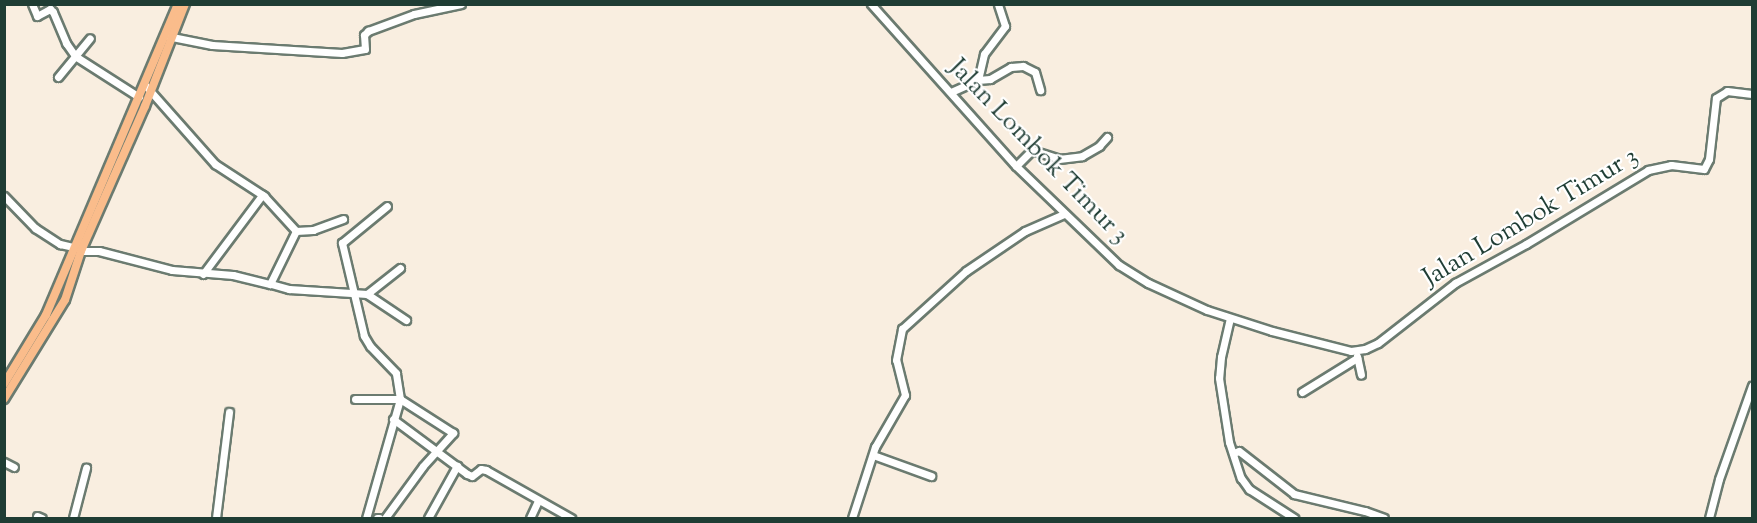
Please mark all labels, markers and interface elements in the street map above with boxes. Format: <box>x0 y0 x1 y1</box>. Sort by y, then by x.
street label: Jalan Lombok Timur 3 <box>942 53 1134 251</box>
street label: Jalan Lombok Timur 3 <box>1418 141 1644 295</box>

